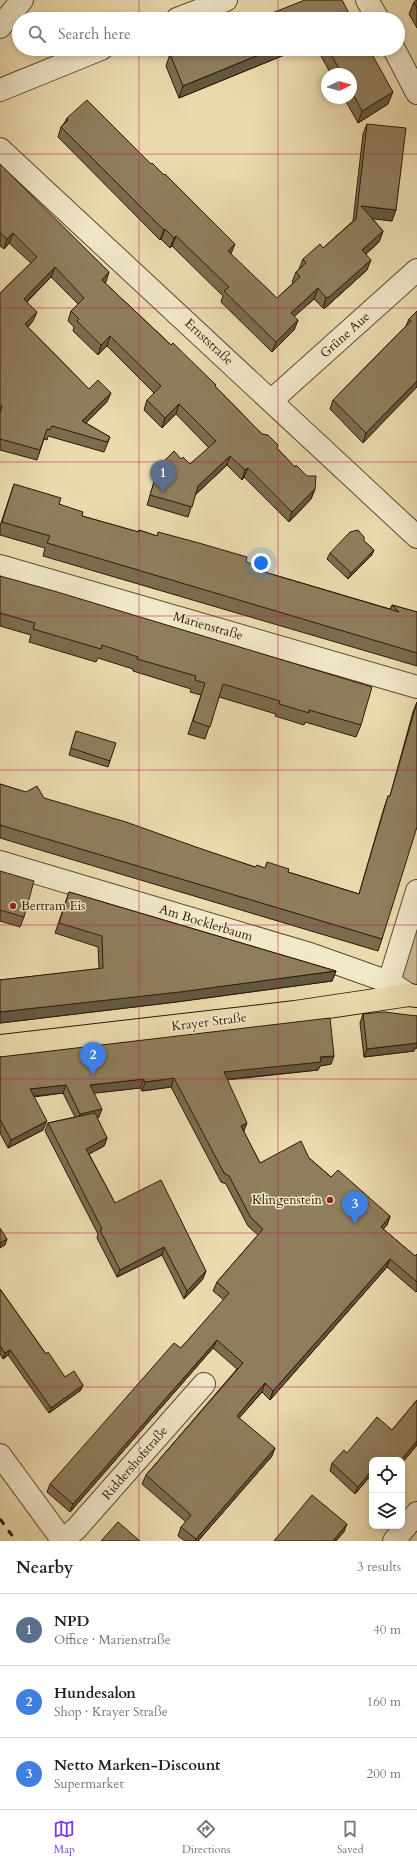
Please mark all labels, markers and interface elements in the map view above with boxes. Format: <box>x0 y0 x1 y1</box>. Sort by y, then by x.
search box <box>12 12 405 56</box>
icon: search <box>26 23 48 45</box>
text: Search here <box>58 24 131 44</box>
north arrow <box>321 68 357 104</box>
street label: Grüne Aue <box>316 308 374 362</box>
street label: Ernststraße <box>181 315 238 369</box>
pin: 1 <box>150 460 176 493</box>
your location <box>251 553 271 573</box>
street label: Marienstraße <box>171 607 245 645</box>
place label: Bertram Eis <box>21 897 85 915</box>
street label: Am Bocklerbaum <box>157 900 255 946</box>
marker: Bertram Eis <box>8 901 18 911</box>
street label: Krayer Straße <box>170 1008 248 1036</box>
pin: 2 <box>80 1042 106 1075</box>
place label: Klingenstein <box>252 1191 323 1209</box>
pin: 3 <box>342 1191 368 1224</box>
marker: Klingenstein <box>325 1195 335 1205</box>
street label: Riddershofstraße <box>98 1422 172 1504</box>
map controls <box>369 1457 405 1529</box>
button: locate <box>369 1457 405 1493</box>
button: layers <box>369 1493 405 1529</box>
text: Nearby <box>16 1556 73 1579</box>
text: 3 results <box>357 1558 401 1576</box>
text: NPD <box>54 1611 89 1631</box>
text: 1 <box>26 1621 32 1639</box>
text: 40 m <box>373 1621 401 1639</box>
text: Office · Marienstraße <box>54 1631 171 1649</box>
text: Hundesalon <box>54 1683 136 1703</box>
text: 2 <box>26 1693 32 1711</box>
text: 160 m <box>367 1693 401 1711</box>
text: Shop · Krayer Straße <box>54 1703 168 1721</box>
text: Netto Marken-Discount <box>54 1755 220 1775</box>
text: 3 <box>26 1765 32 1783</box>
text: 200 m <box>367 1765 401 1783</box>
text: Supermarket <box>54 1775 124 1793</box>
tab: Map <box>53 1818 75 1857</box>
tab: Directions <box>182 1818 230 1857</box>
tab: Saved <box>337 1818 364 1857</box>

